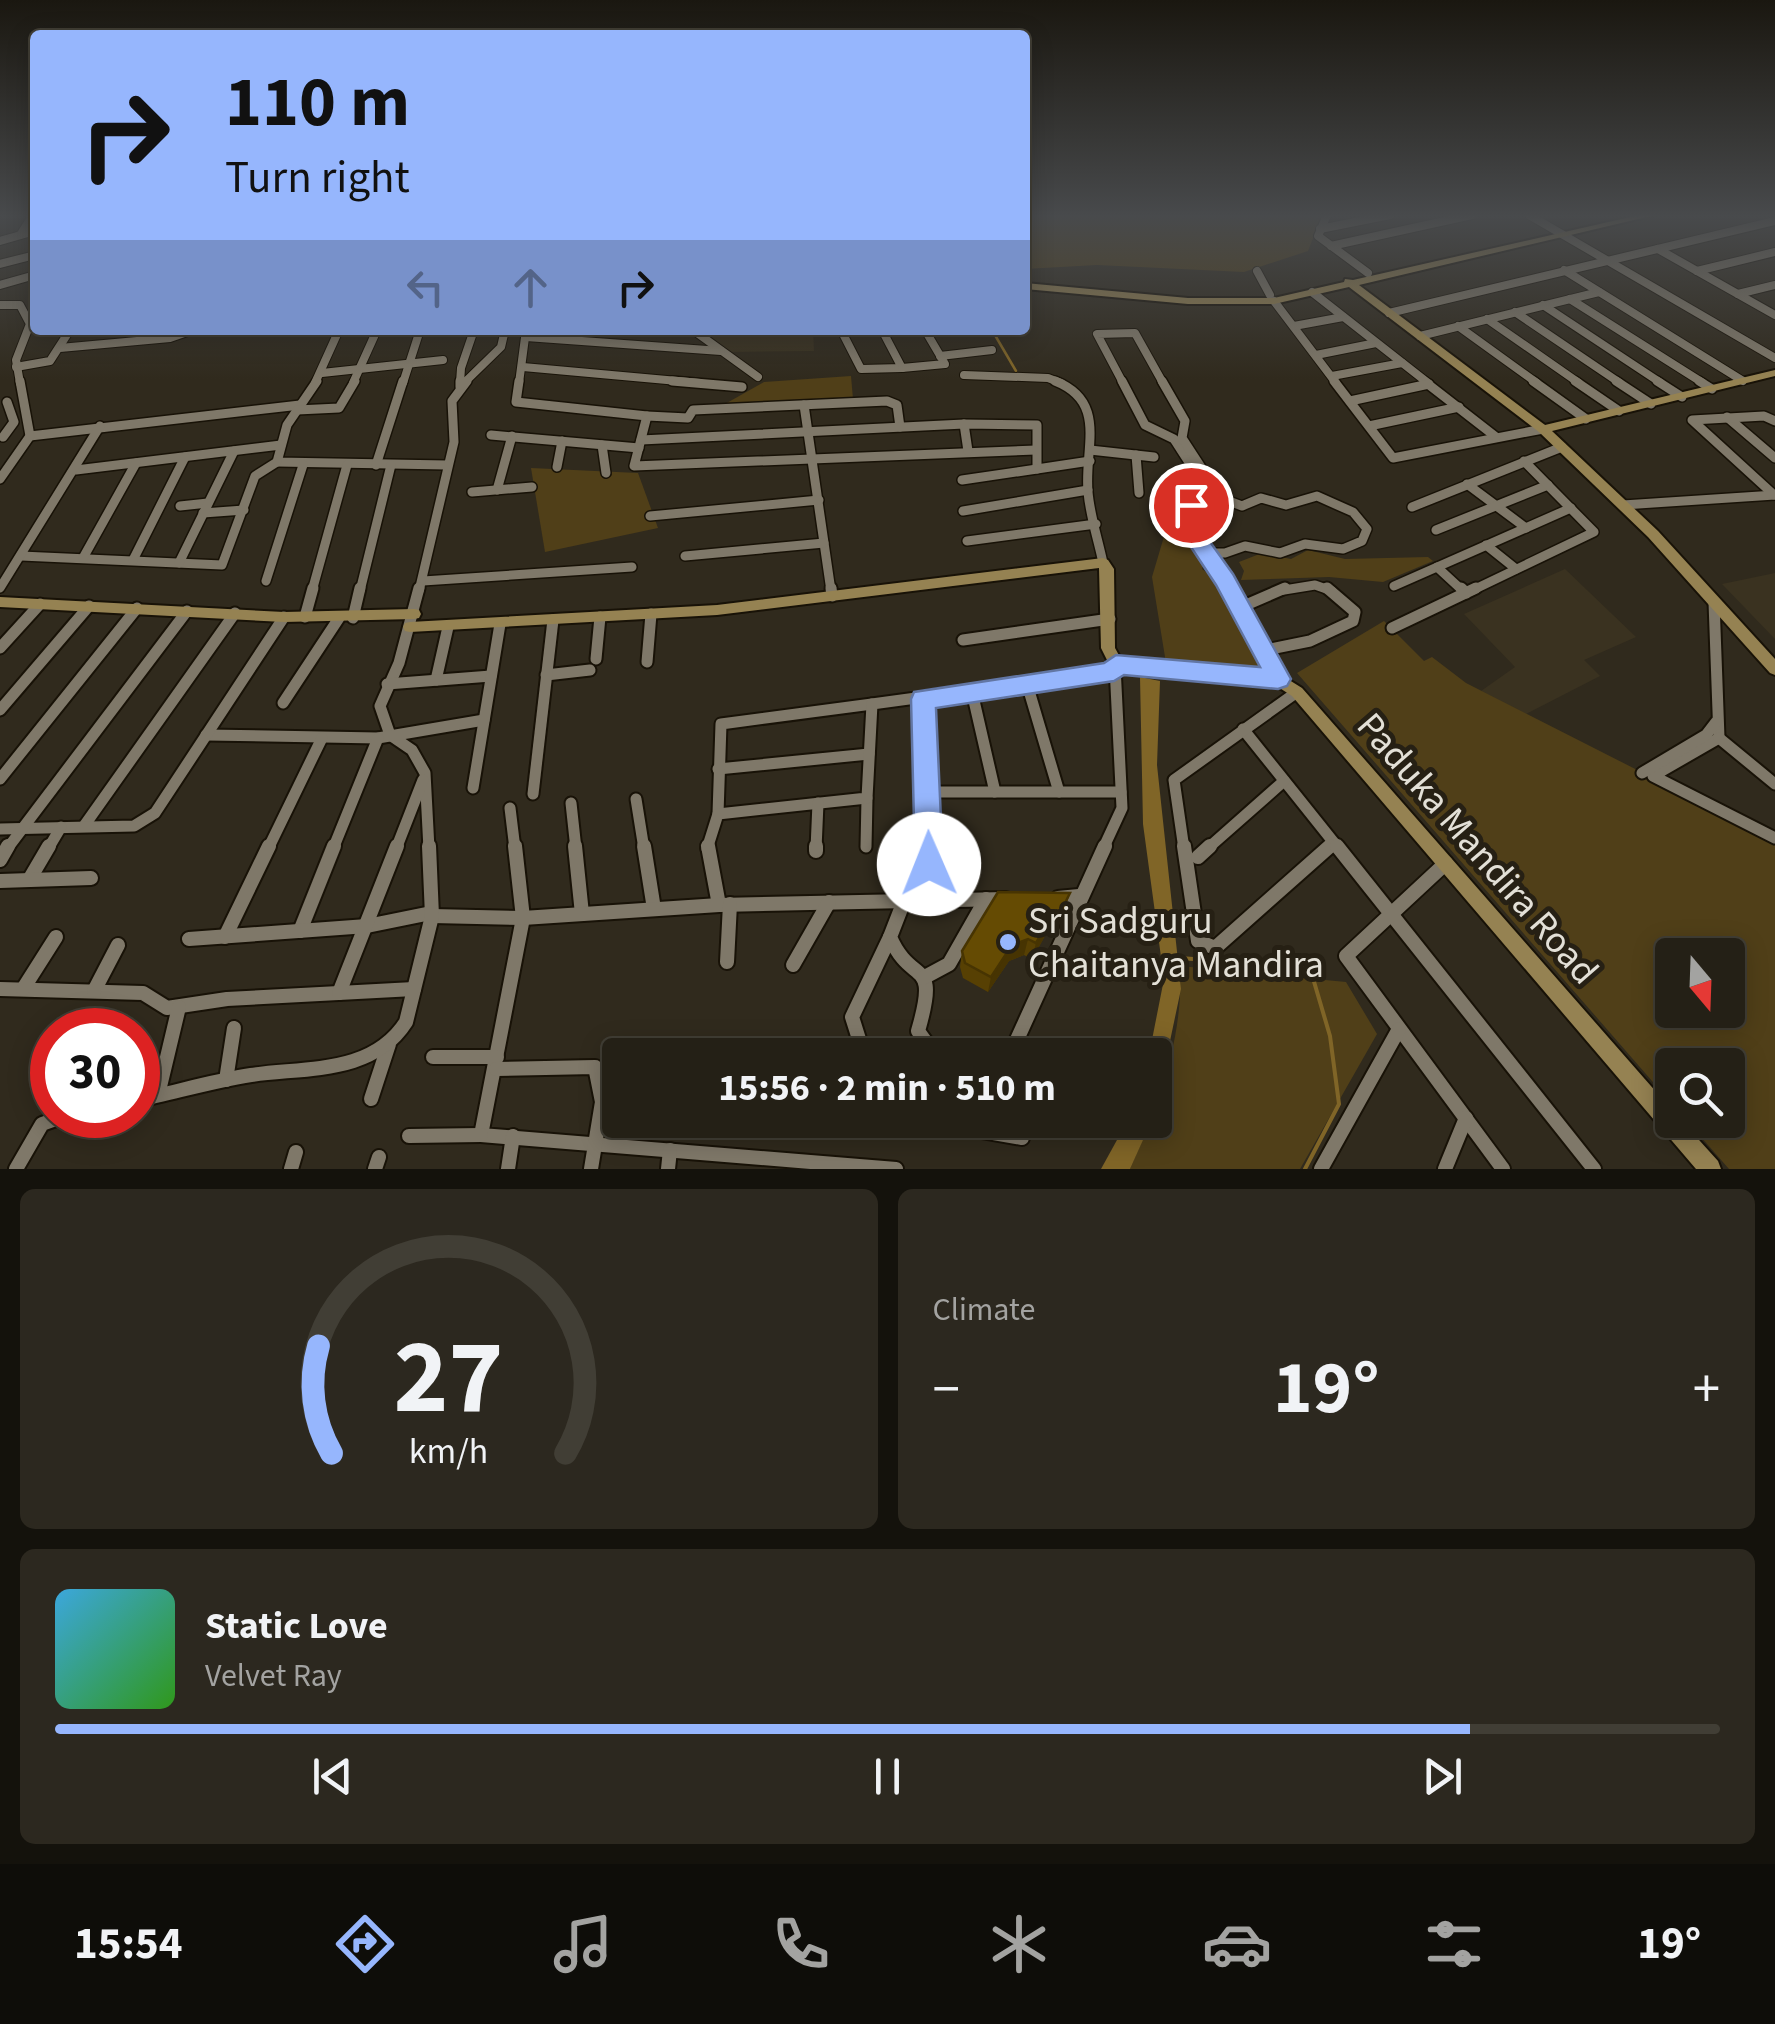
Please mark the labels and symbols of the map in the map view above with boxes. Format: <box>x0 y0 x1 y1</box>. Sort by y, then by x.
pin <box>1149 463 1234 548</box>
street label: Paduka Mandira Road <box>1344 701 1611 996</box>
position arrow <box>877 812 981 916</box>
place label: Sri Sadguru Chaitanya Mandira <box>1028 894 1324 992</box>
marker: Sri Sadguru Chaitanya Mandira <box>997 931 1019 953</box>
north arrow <box>1655 938 1745 1028</box>
speed limit sign: 30 <box>30 1008 160 1138</box>

